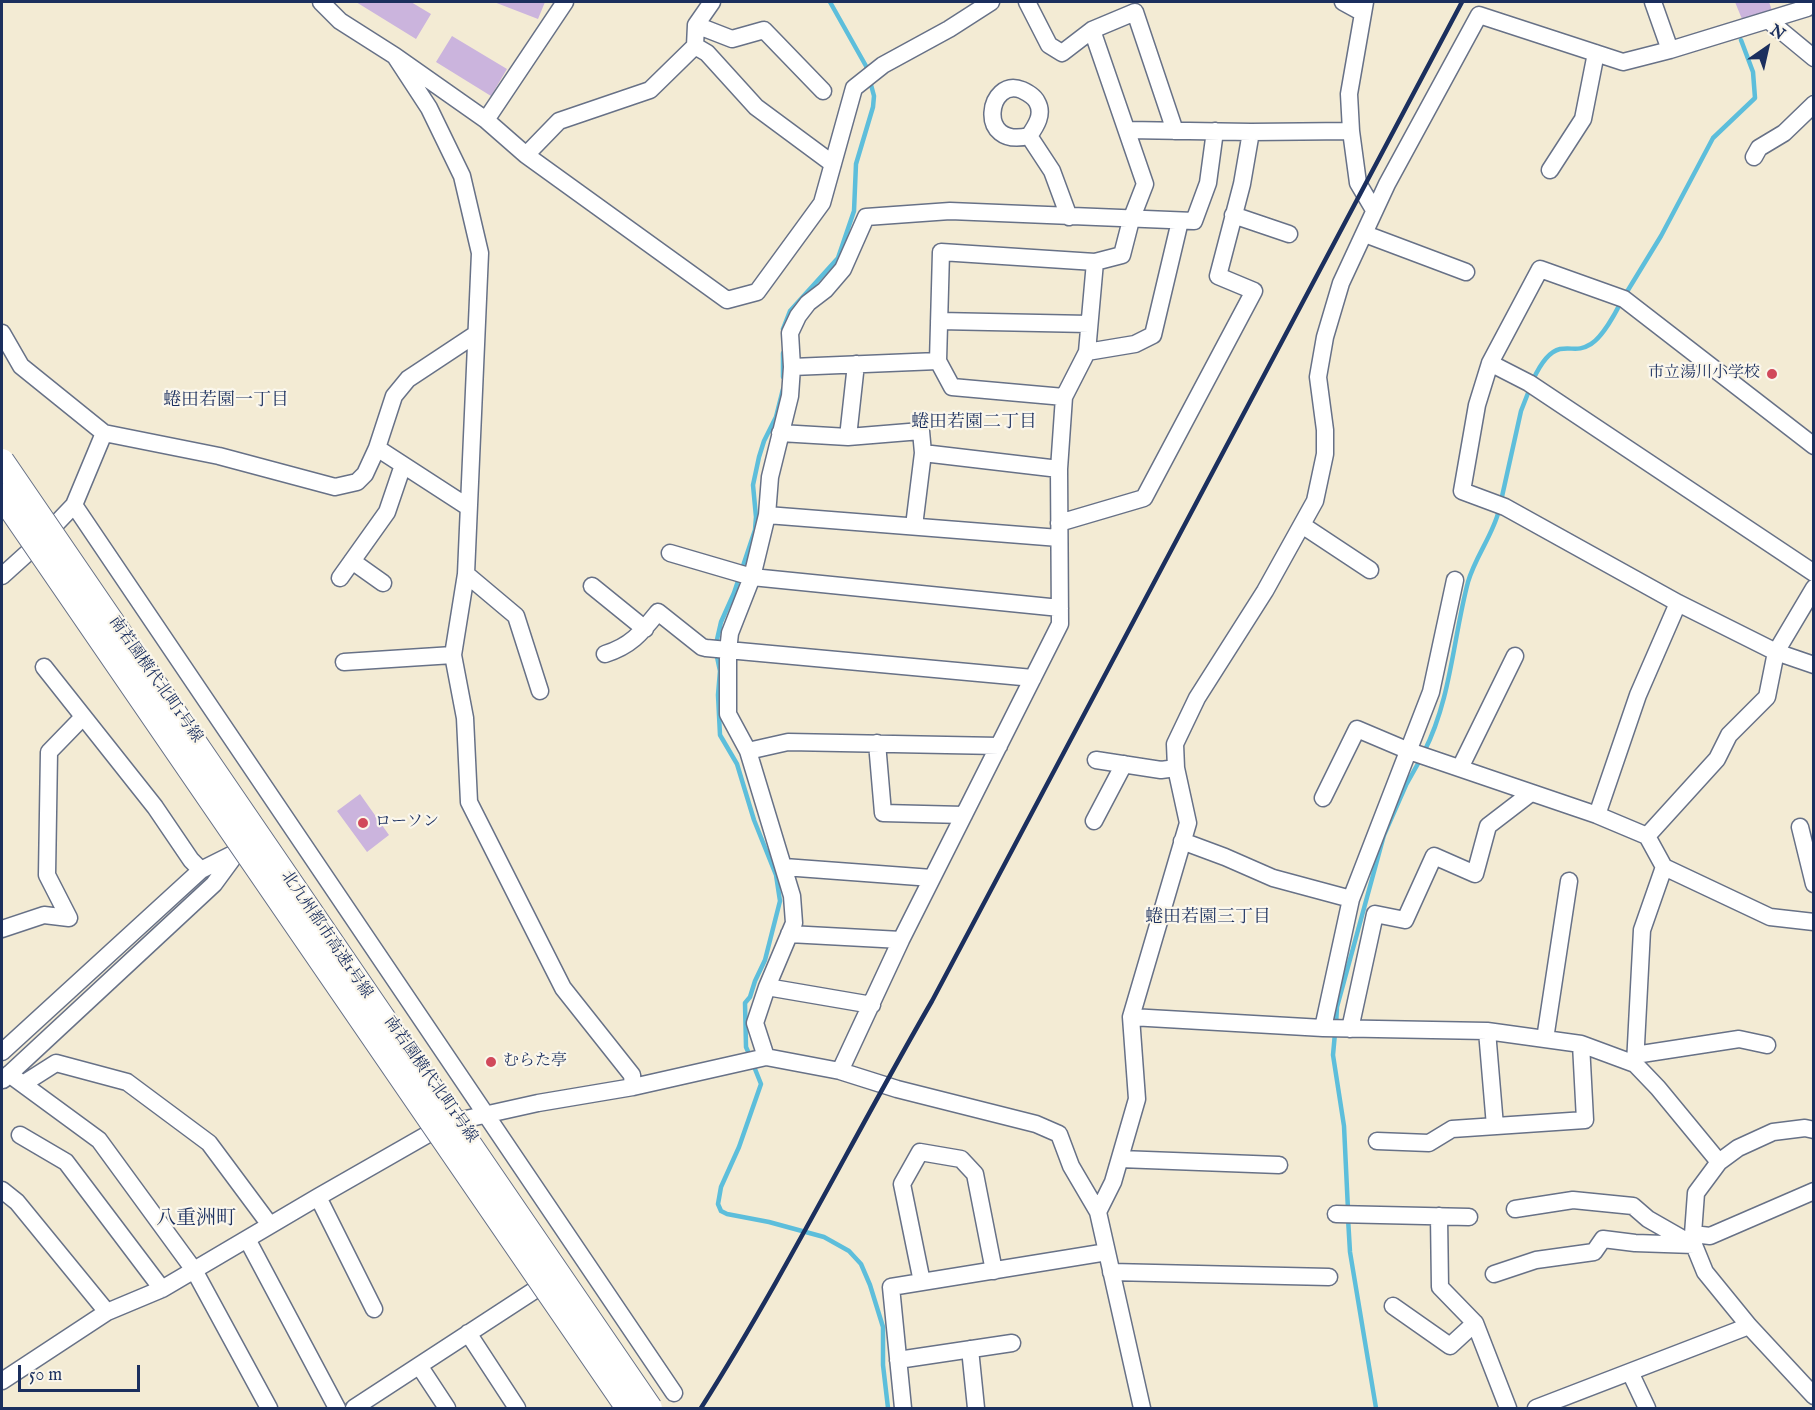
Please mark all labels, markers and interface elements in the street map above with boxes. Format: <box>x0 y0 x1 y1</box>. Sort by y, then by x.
north arrow <box>1737 18 1797 78</box>
text: N <box>1766 21 1788 45</box>
place label: 市立湯川小学校 <box>1648 364 1760 384</box>
marker: 市立湯川小学校 <box>1765 367 1779 381</box>
district label: 蜷田若園一丁目 <box>163 390 289 412</box>
district label: 蜷田若園二丁目 <box>911 412 1037 434</box>
street label: 南若園横代北町1号線 <box>104 613 206 747</box>
place label: ローソン <box>375 813 439 833</box>
marker: ローソン <box>356 816 370 830</box>
street label: 北九州都市高速1号線 <box>276 867 376 1003</box>
district label: 蜷田若園三丁目 <box>1145 907 1271 929</box>
street label: 南若園横代北町1号線 <box>379 1013 481 1147</box>
place label: むらた亭 <box>503 1052 567 1072</box>
marker: むらた亭 <box>484 1055 498 1069</box>
district label: 八重洲町 <box>156 1208 236 1232</box>
scale bar <box>21 1353 142 1391</box>
text: 50 m <box>29 1364 62 1387</box>

